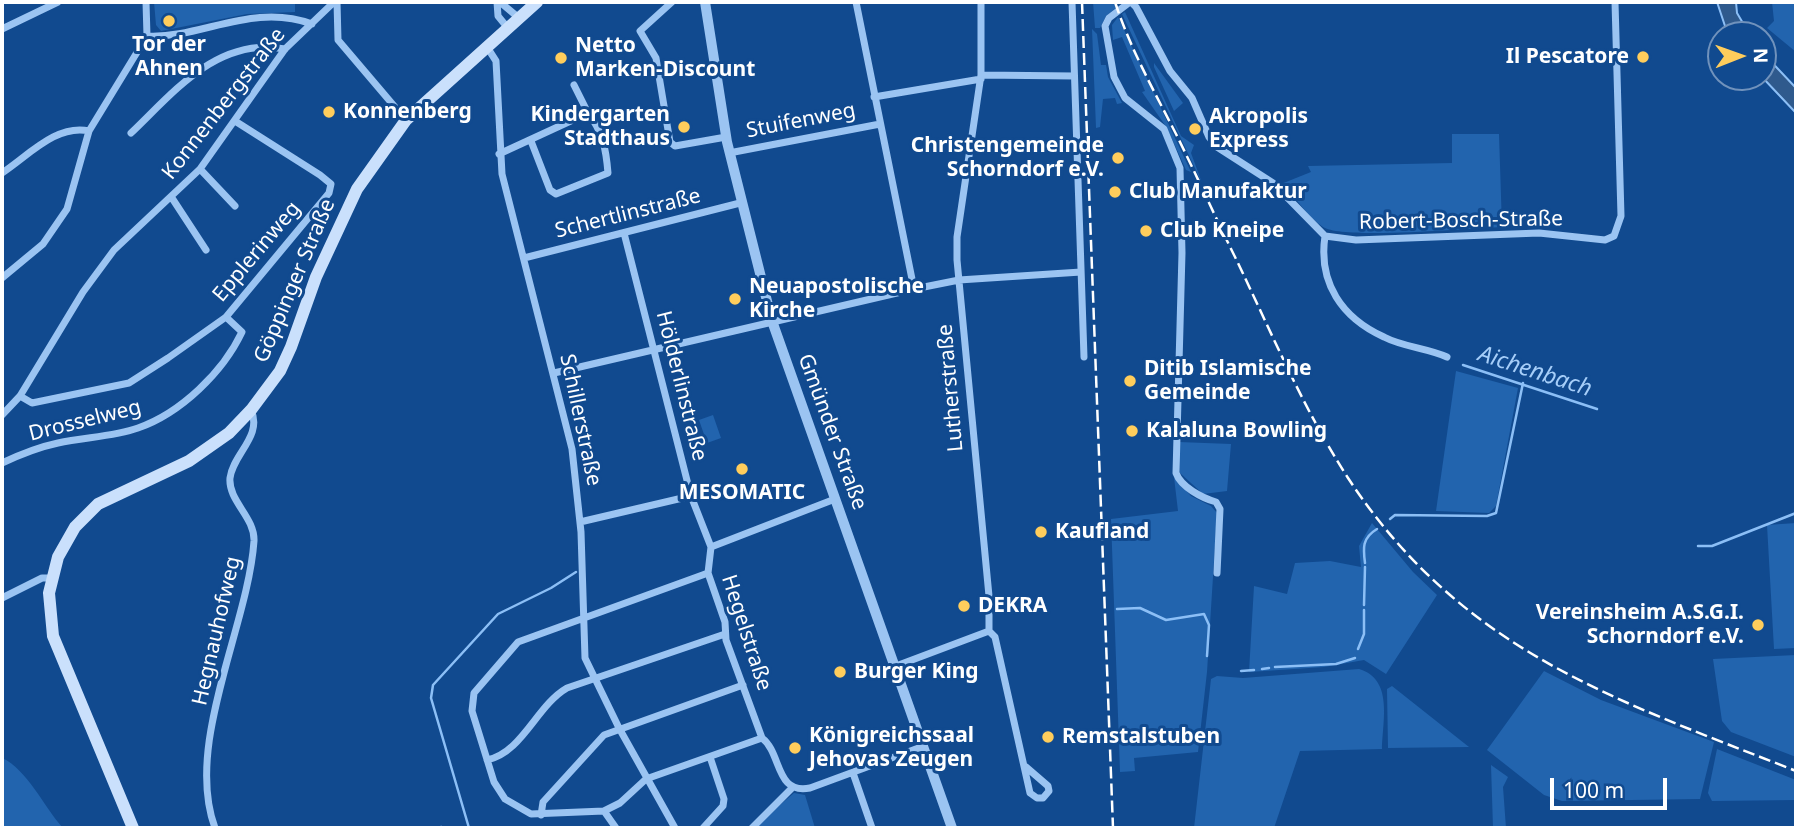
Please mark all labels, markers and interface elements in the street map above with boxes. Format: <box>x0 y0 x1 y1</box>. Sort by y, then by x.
marker: Tor der Ahnen <box>161 13 177 29</box>
north arrow <box>1707 21 1777 91</box>
street label: Konnenbergstraße <box>157 23 291 185</box>
place label: Tor der Ahnen <box>132 32 206 82</box>
place label: Netto Marken-Discount <box>575 33 755 83</box>
place label: Il Pescatore <box>1506 44 1629 70</box>
text: N <box>1748 48 1774 64</box>
marker: Il Pescatore <box>1635 49 1651 65</box>
marker: Netto Marken-Discount <box>553 50 569 66</box>
street label: Stuifenweg <box>744 98 858 144</box>
place label: Konnenberg <box>343 99 472 125</box>
place label: Kindergarten Stadthaus <box>531 102 670 152</box>
marker: Konnenberg <box>321 104 337 120</box>
place label: Akropolis Express <box>1209 104 1308 154</box>
marker: Kindergarten Stadthaus <box>676 119 692 135</box>
marker: Akropolis Express <box>1187 121 1203 137</box>
place label: Christengemeinde Schorndorf e.V. <box>911 133 1104 183</box>
marker: Christengemeinde Schorndorf e.V. <box>1110 150 1126 166</box>
place label: Club Manufaktur <box>1129 179 1307 205</box>
street label: Schertlinstraße <box>553 184 703 244</box>
marker: Club Manufaktur <box>1107 184 1123 200</box>
street label: Göppinger Straße <box>249 195 341 367</box>
street label: Epplerinweg <box>208 197 306 307</box>
street label: Robert-Bosch-Straße <box>1359 207 1563 235</box>
place label: Club Kneipe <box>1160 218 1284 244</box>
marker: Club Kneipe <box>1138 223 1154 239</box>
place label: Neuapostolische Kirche <box>749 274 924 324</box>
marker: Neuapostolische Kirche <box>727 291 743 307</box>
street label: Hölderlinstraße <box>650 308 712 464</box>
street label: Lutherstraße <box>933 323 969 453</box>
water label: Aichenbach <box>1475 341 1595 403</box>
street label: Gmünder Straße <box>792 351 872 513</box>
street label: Schillerstraße <box>554 352 606 488</box>
place label: Ditib Islamische Gemeinde <box>1144 356 1312 406</box>
marker: Ditib Islamische Gemeinde <box>1122 373 1138 389</box>
street label: Drosselweg <box>26 395 144 447</box>
place label: Kalaluna Bowling <box>1146 418 1327 444</box>
marker: Kalaluna Bowling <box>1124 423 1140 439</box>
marker: MESOMATIC <box>734 461 750 477</box>
place label: MESOMATIC <box>679 480 805 506</box>
place label: Kaufland <box>1055 519 1149 545</box>
marker: Kaufland <box>1033 524 1049 540</box>
street label: Hegnauhofweg <box>188 554 246 708</box>
street label: Hegelstraße <box>715 572 777 694</box>
place label: DEKRA <box>978 593 1047 619</box>
marker: DEKRA <box>956 598 972 614</box>
place label: Vereinsheim A.S.G.I. Schorndorf e.V. <box>1536 600 1744 650</box>
marker: Vereinsheim A.S.G.I. Schorndorf e.V. <box>1750 617 1766 633</box>
place label: Burger King <box>854 659 979 685</box>
marker: Burger King <box>832 664 848 680</box>
place label: Königreichssaal Jehovas Zeugen <box>809 723 974 773</box>
place label: Remstalstuben <box>1062 724 1220 750</box>
marker: Remstalstuben <box>1040 729 1056 745</box>
marker: Königreichssaal Jehovas Zeugen <box>787 740 803 756</box>
scale bar <box>1553 764 1670 808</box>
text: 100 m <box>1563 776 1624 804</box>

